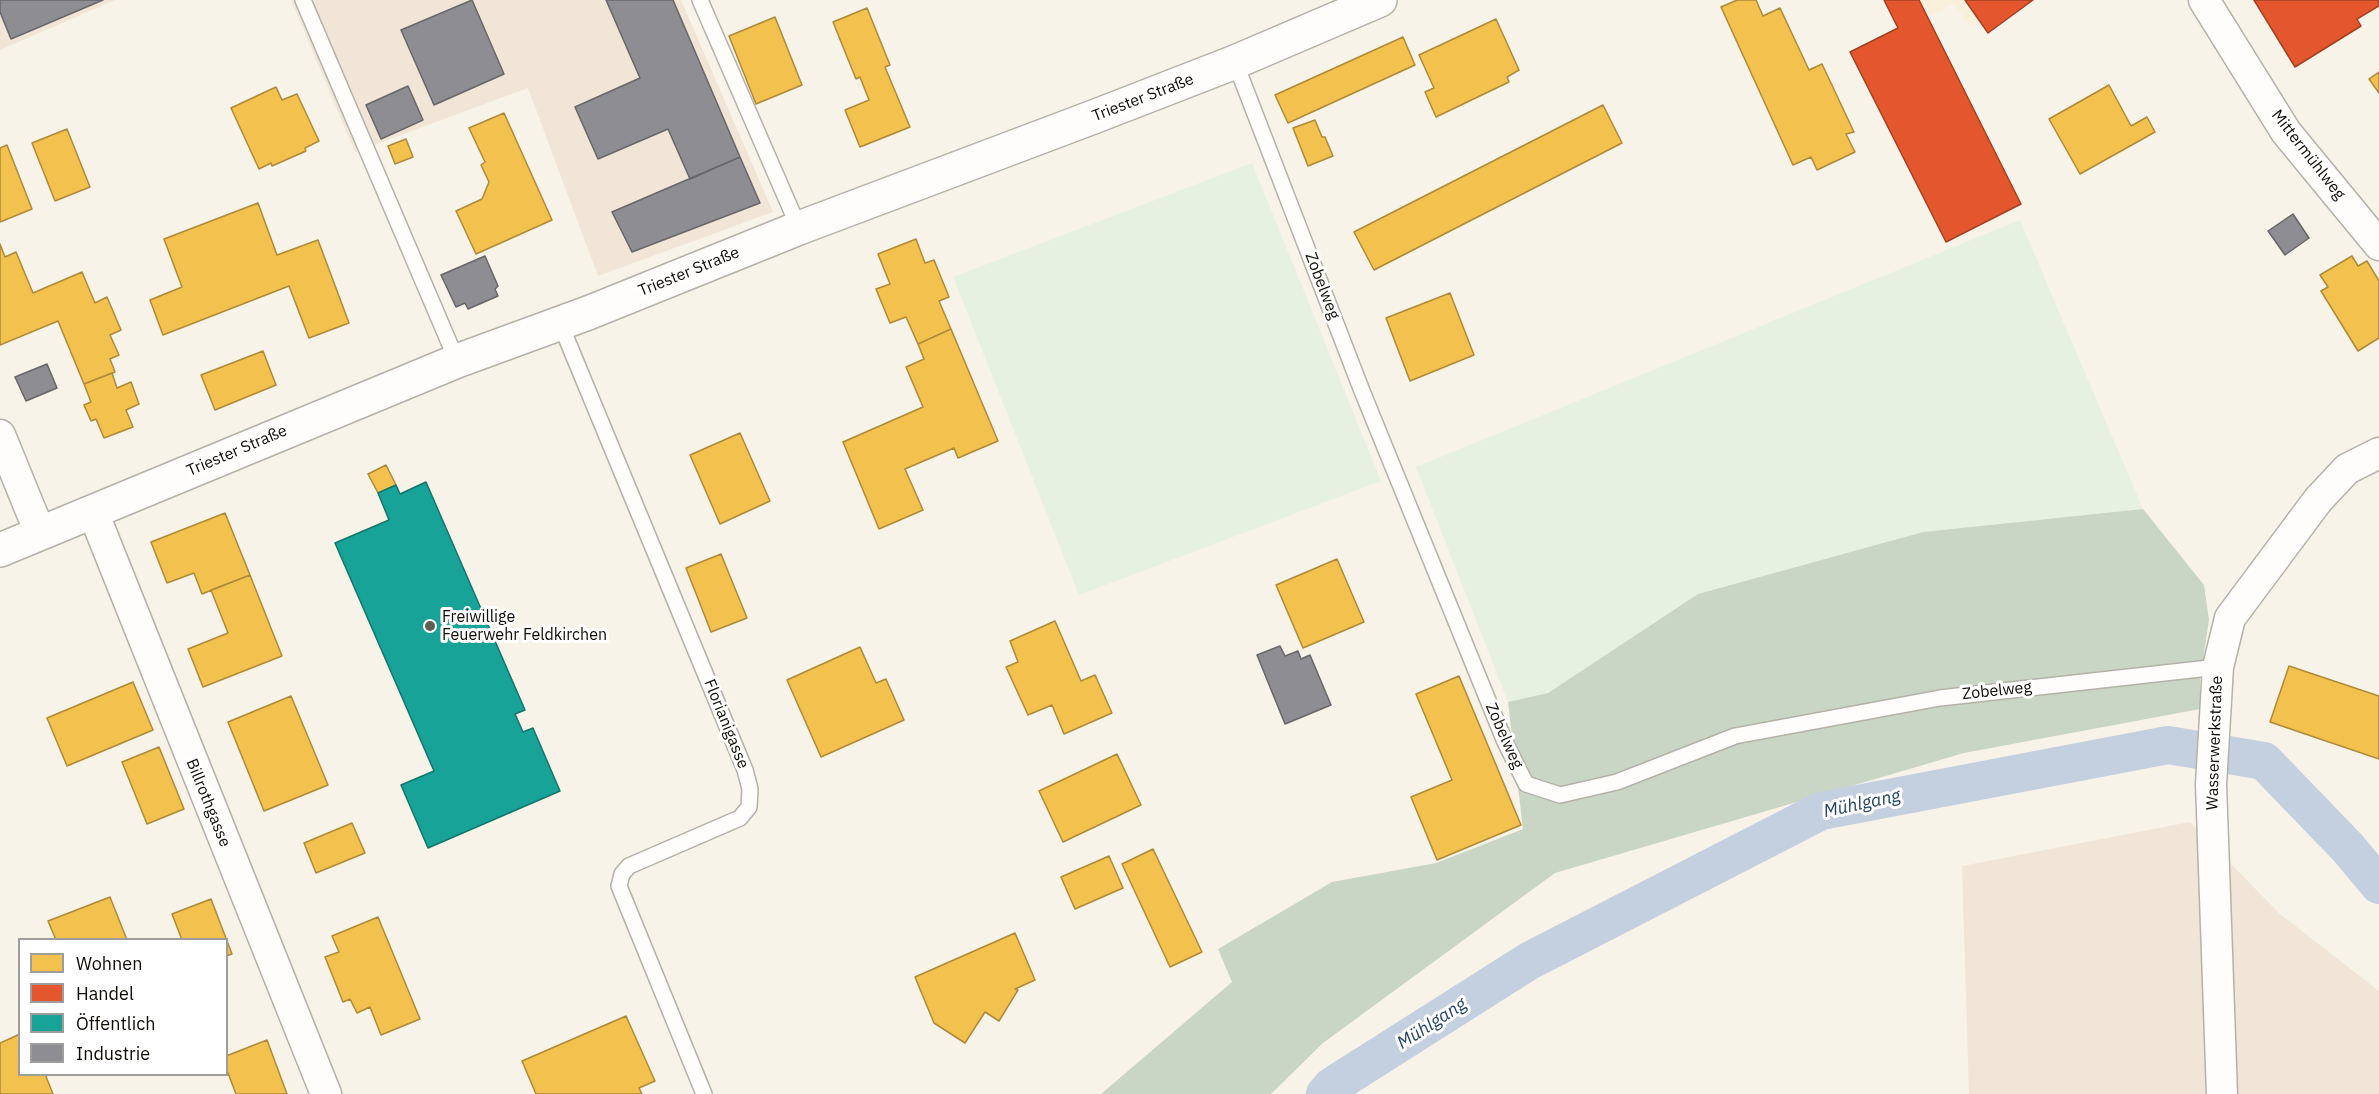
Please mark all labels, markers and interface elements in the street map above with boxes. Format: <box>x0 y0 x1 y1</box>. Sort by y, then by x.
street label: Triester Straße <box>1090 70 1196 126</box>
street label: Mittermühlweg <box>2267 106 2349 204</box>
street label: Triester Straße <box>636 243 742 301</box>
street label: Zobelweg <box>1301 250 1343 322</box>
street label: Triester Straße <box>184 421 290 481</box>
place label: Freiwillige Feuerwehr Feldkirchen <box>442 607 607 645</box>
marker: Freiwillige Feuerwehr Feldkirchen <box>423 619 437 633</box>
street label: Wasserwerkstraße <box>2203 675 2227 811</box>
street label: Florianigasse <box>699 676 753 772</box>
street label: Zobelweg <box>1961 678 2033 704</box>
street label: Zobelweg <box>1481 700 1527 772</box>
street label: Billrothgasse <box>182 756 234 850</box>
water label: Mühlgang <box>1822 785 1902 823</box>
legend <box>18 938 228 1076</box>
text: Wohnen <box>76 952 142 975</box>
text: Handel <box>76 982 134 1005</box>
water label: Mühlgang <box>1393 994 1471 1054</box>
text: Öffentlich <box>76 1012 155 1035</box>
text: Industrie <box>76 1042 150 1065</box>

